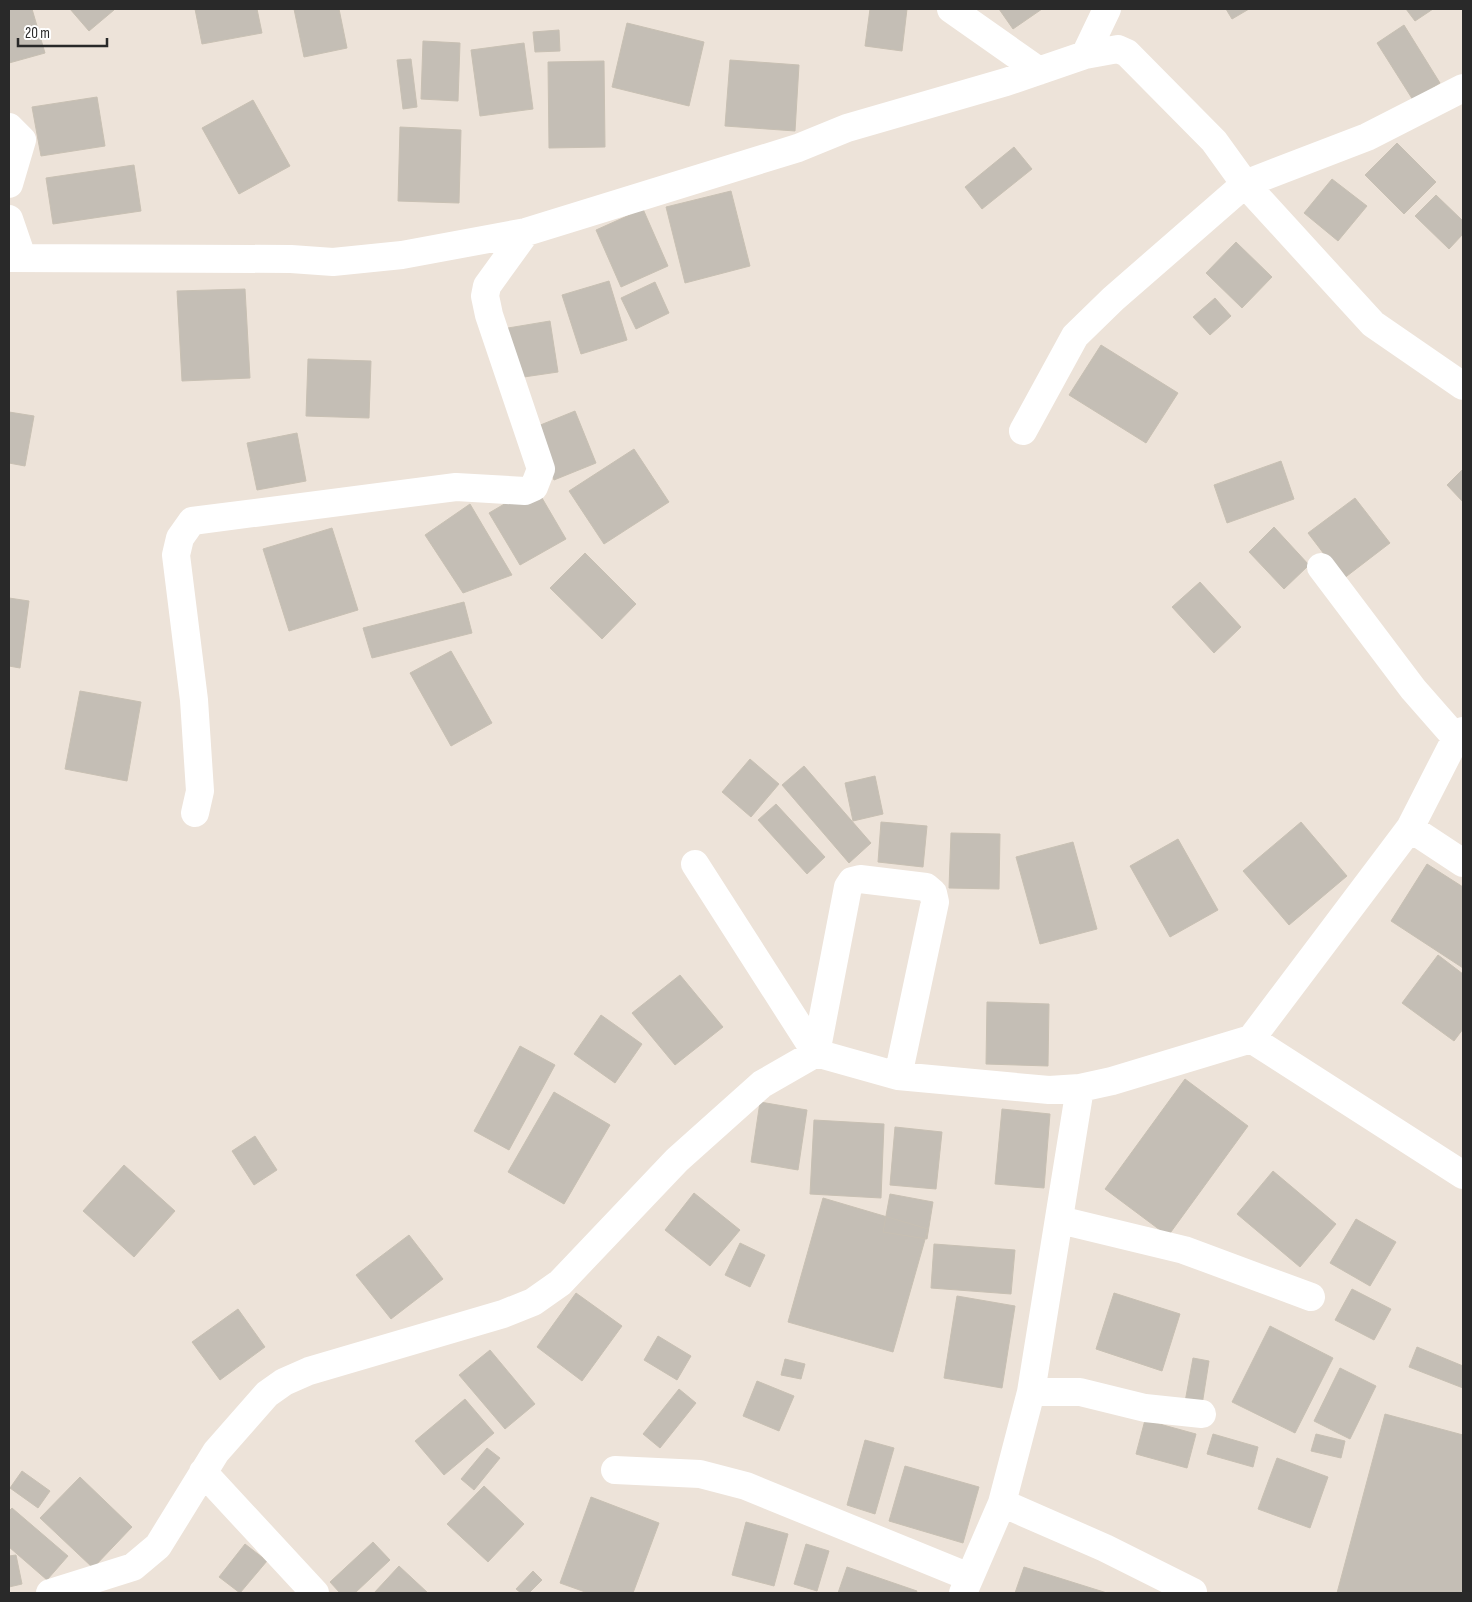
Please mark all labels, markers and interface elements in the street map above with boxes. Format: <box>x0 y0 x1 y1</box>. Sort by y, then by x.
scale bar <box>18 15 106 47</box>
text: 20 m <box>25 24 50 43</box>

